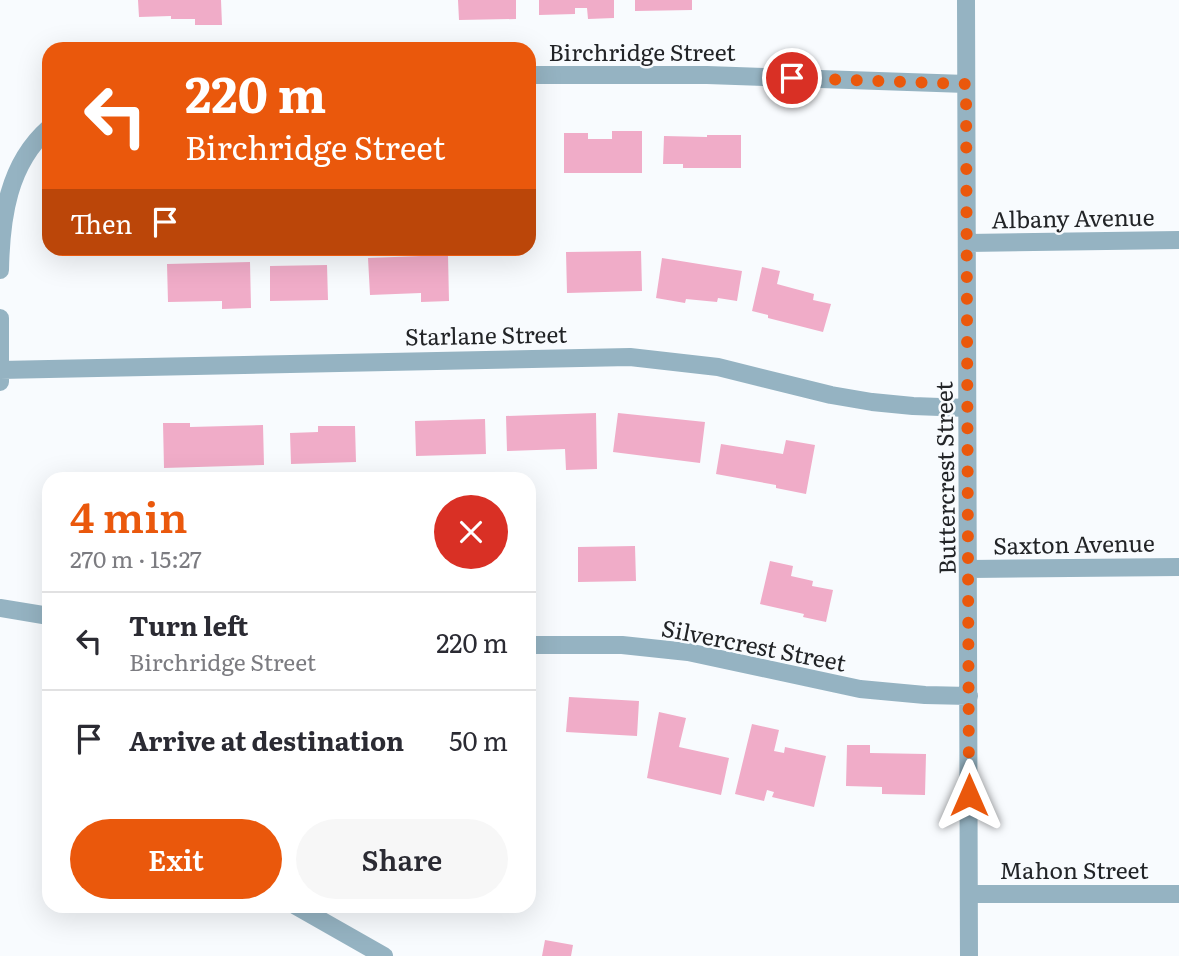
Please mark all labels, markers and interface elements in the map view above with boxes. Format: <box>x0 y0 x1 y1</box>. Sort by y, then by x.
street label: Birchridge Street <box>548 34 736 68</box>
pin <box>762 48 822 108</box>
text: 220 m <box>185 55 326 128</box>
icon: arrive <box>773 59 811 97</box>
icon: left <box>70 70 161 161</box>
text: Birchridge Street <box>185 122 445 170</box>
street label: Albany Avenue <box>991 199 1155 235</box>
text: Then <box>70 203 132 242</box>
icon: arrive <box>146 203 184 241</box>
street label: Starlane Street <box>404 316 568 352</box>
street label: Buttercrest Street <box>925 380 963 575</box>
text: 4 min <box>70 484 188 546</box>
button: close <box>434 495 508 569</box>
street label: Saxton Avenue <box>993 525 1155 561</box>
text: 270 m · 15:27 <box>70 541 202 575</box>
text: Turn left <box>129 605 248 644</box>
street label: Silvercrest Street <box>659 609 850 679</box>
icon: left <box>70 622 108 660</box>
text: 220 m <box>436 622 508 661</box>
text: Birchridge Street <box>129 644 316 678</box>
icon: arrive <box>70 720 108 758</box>
text: Arrive at destination <box>129 720 404 759</box>
text: 50 m <box>449 720 508 759</box>
position arrow <box>932 758 1006 832</box>
button: Exit <box>70 819 282 899</box>
button: Share <box>296 819 508 899</box>
street label: Mahon Street <box>1000 852 1149 886</box>

